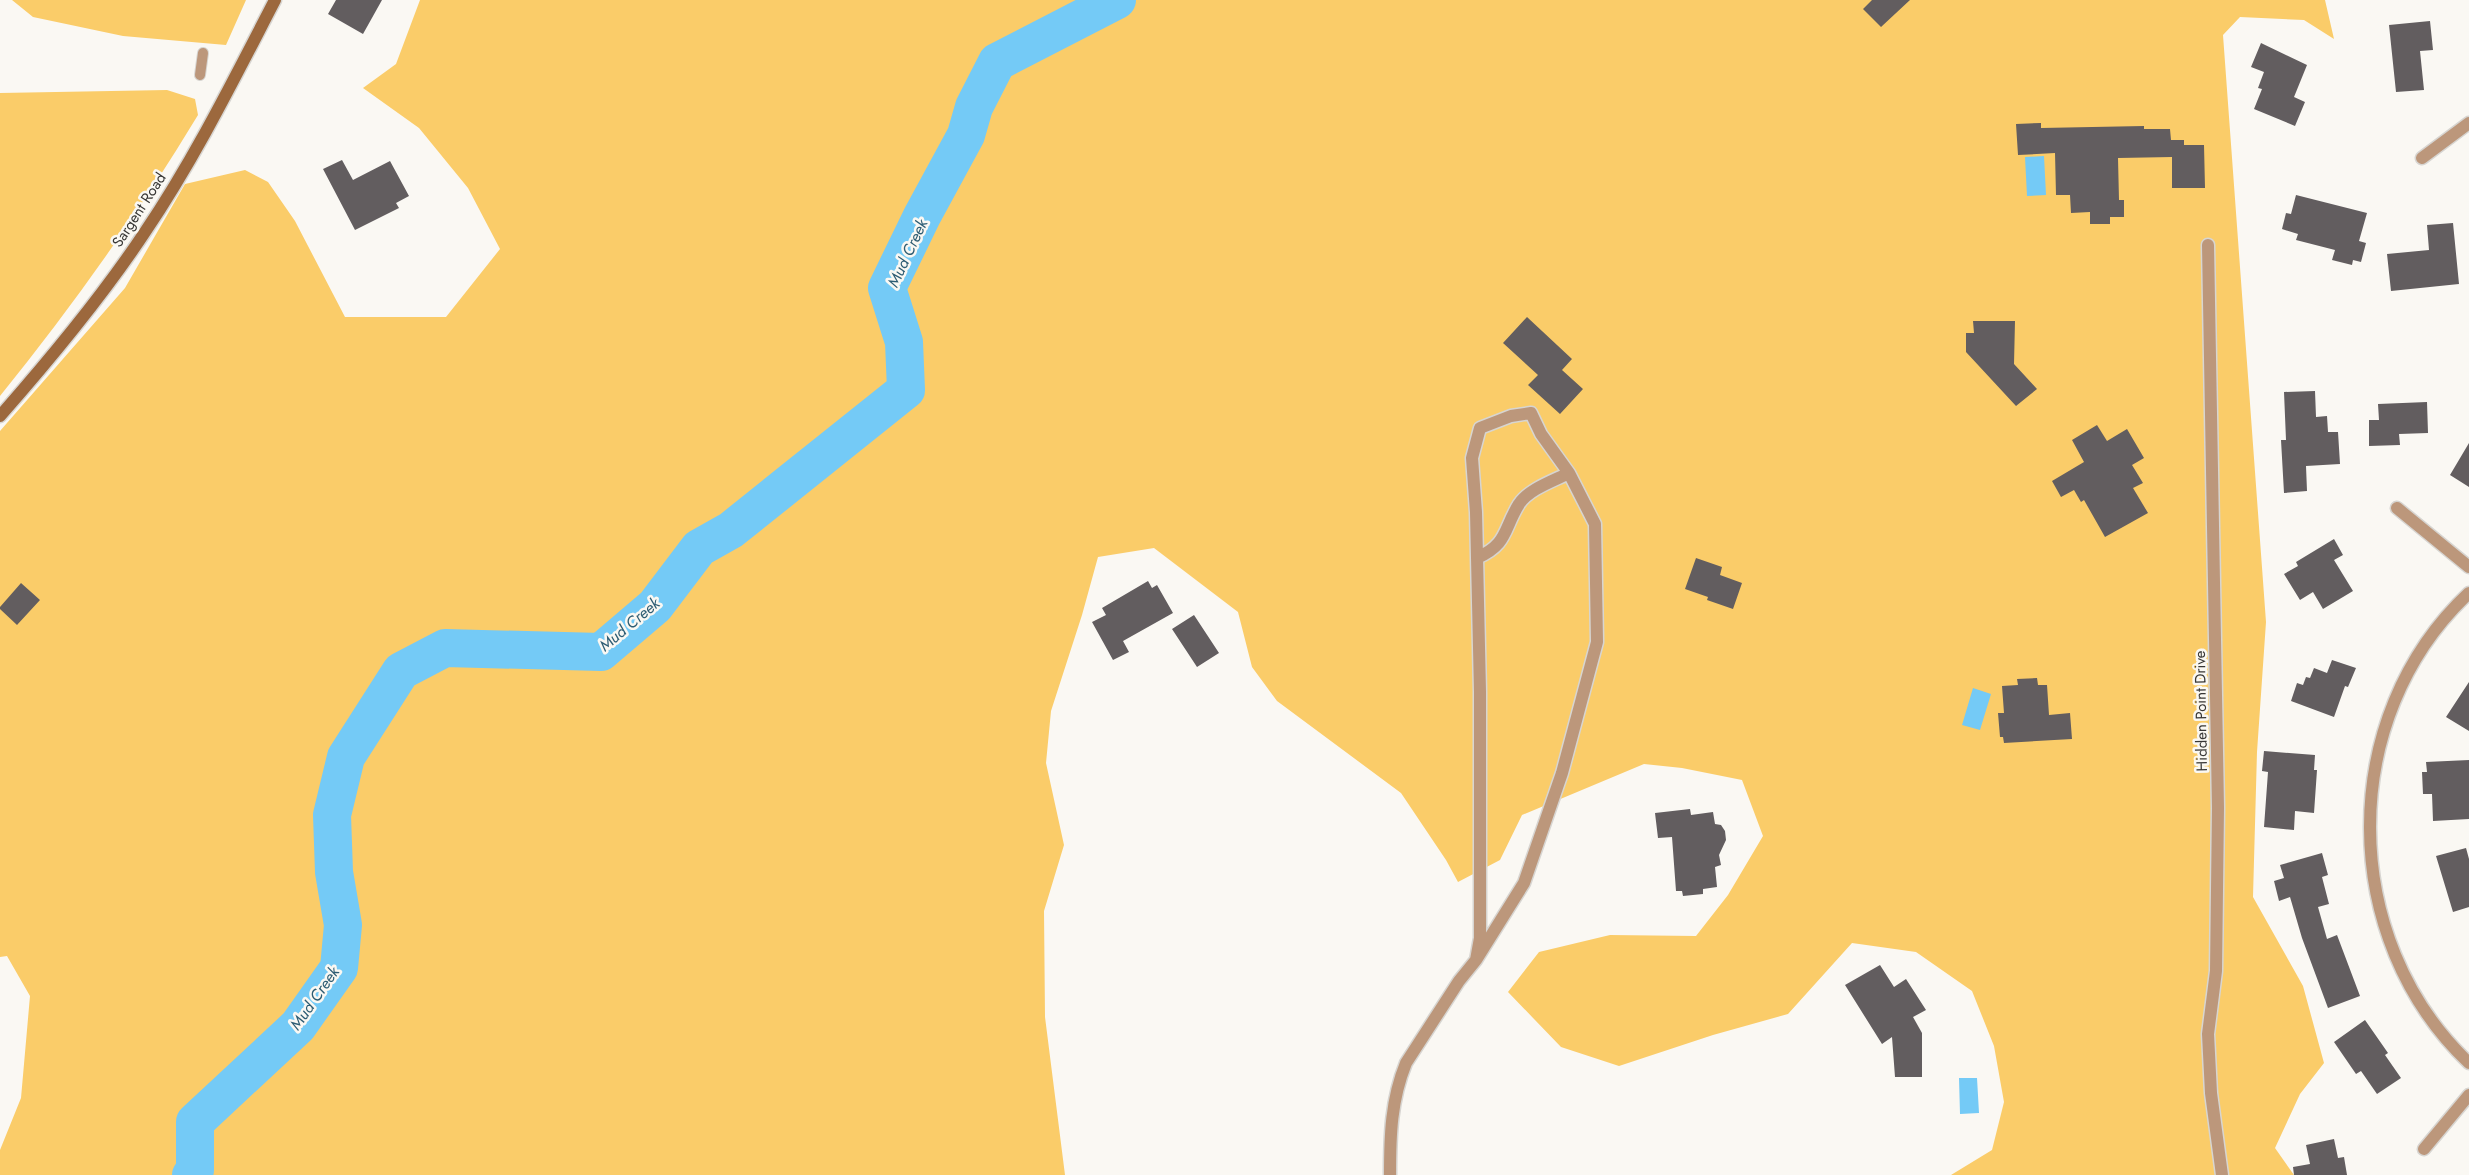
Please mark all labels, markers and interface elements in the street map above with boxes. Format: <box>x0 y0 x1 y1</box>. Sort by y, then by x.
street label: Sargent Road <box>107 168 171 252</box>
water label: Mud Creek <box>882 214 934 291</box>
water label: Mud Creek <box>594 591 666 657</box>
street label: Hidden Point Drive <box>2189 650 2213 772</box>
water label: Mud Creek <box>284 961 345 1035</box>

